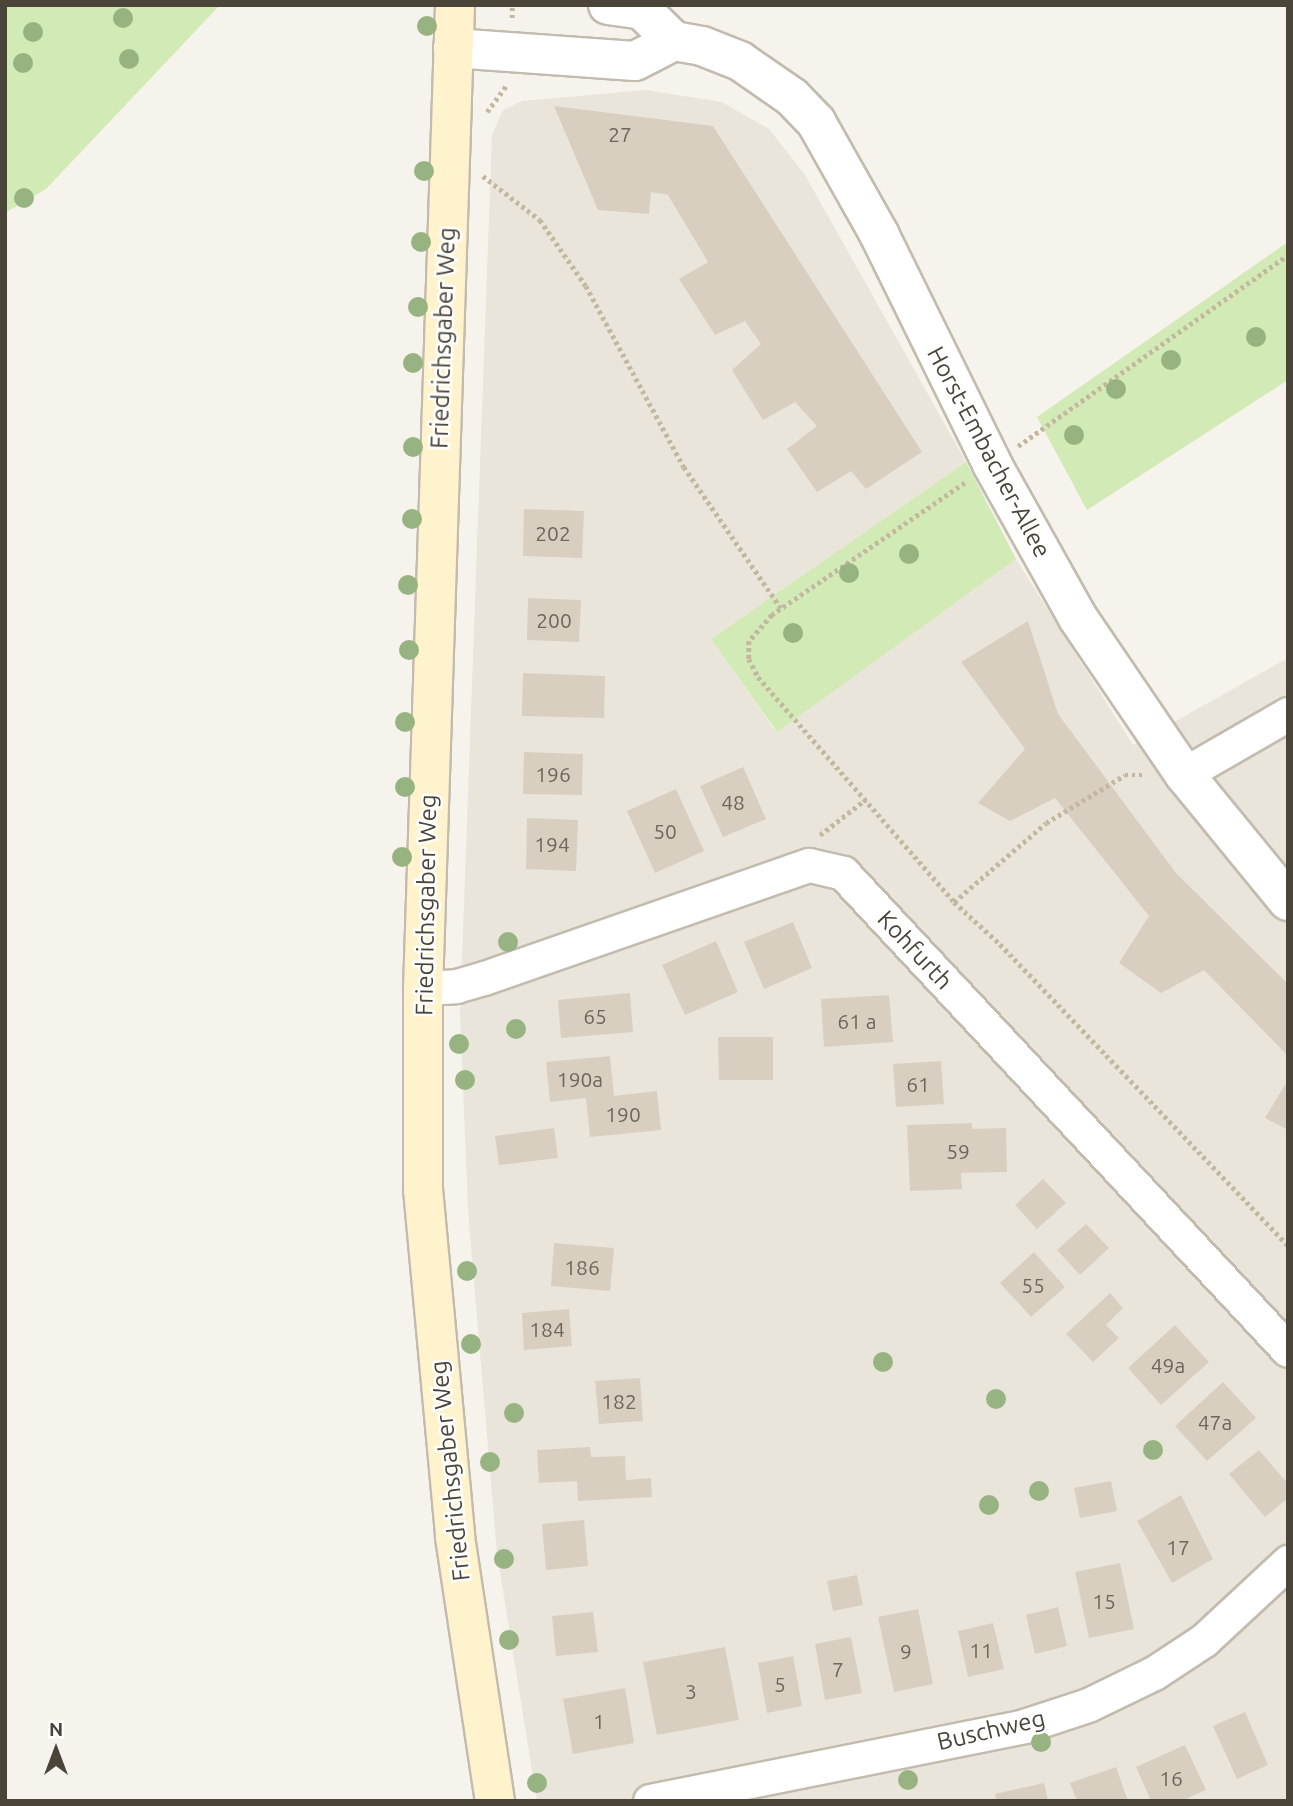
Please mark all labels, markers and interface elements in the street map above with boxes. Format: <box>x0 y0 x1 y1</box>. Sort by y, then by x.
house number: 27 <box>608 121 632 147</box>
street label: Friedrichsgaber Weg <box>425 227 461 449</box>
street label: Horst-Embacher-Allee <box>921 342 1057 562</box>
house number: 202 <box>535 520 571 546</box>
house number: 200 <box>536 607 572 633</box>
house number: 196 <box>535 761 571 787</box>
house number: 48 <box>721 789 745 815</box>
street label: Friedrichsgaber Weg <box>410 794 442 1016</box>
house number: 50 <box>653 818 677 844</box>
house number: 194 <box>534 831 570 857</box>
street label: Kohfurth <box>871 905 959 995</box>
house number: 65 <box>583 1003 607 1029</box>
house number: 61 a <box>837 1008 877 1034</box>
house number: 190a <box>557 1066 603 1092</box>
house number: 61 <box>906 1071 930 1097</box>
house number: 190 <box>605 1101 641 1127</box>
house number: 59 <box>946 1138 970 1164</box>
house number: 186 <box>564 1254 600 1280</box>
house number: 55 <box>1021 1272 1045 1298</box>
house number: 184 <box>529 1316 565 1342</box>
house number: 49a <box>1151 1352 1185 1378</box>
street label: Friedrichsgaber Weg <box>424 1359 476 1583</box>
house number: 182 <box>601 1388 637 1414</box>
house number: 47a <box>1198 1409 1232 1435</box>
house number: 17 <box>1166 1534 1190 1560</box>
house number: 15 <box>1092 1588 1116 1614</box>
house number: 11 <box>969 1637 993 1663</box>
house number: 9 <box>900 1638 912 1664</box>
house number: 7 <box>832 1656 844 1682</box>
house number: 5 <box>774 1671 786 1697</box>
house number: 3 <box>685 1678 697 1704</box>
street label: Buschweg <box>934 1704 1048 1756</box>
house number: 1 <box>593 1708 605 1734</box>
north arrow <box>21 1715 91 1785</box>
text: N <box>49 1718 63 1740</box>
house number: 16 <box>1159 1765 1183 1791</box>

